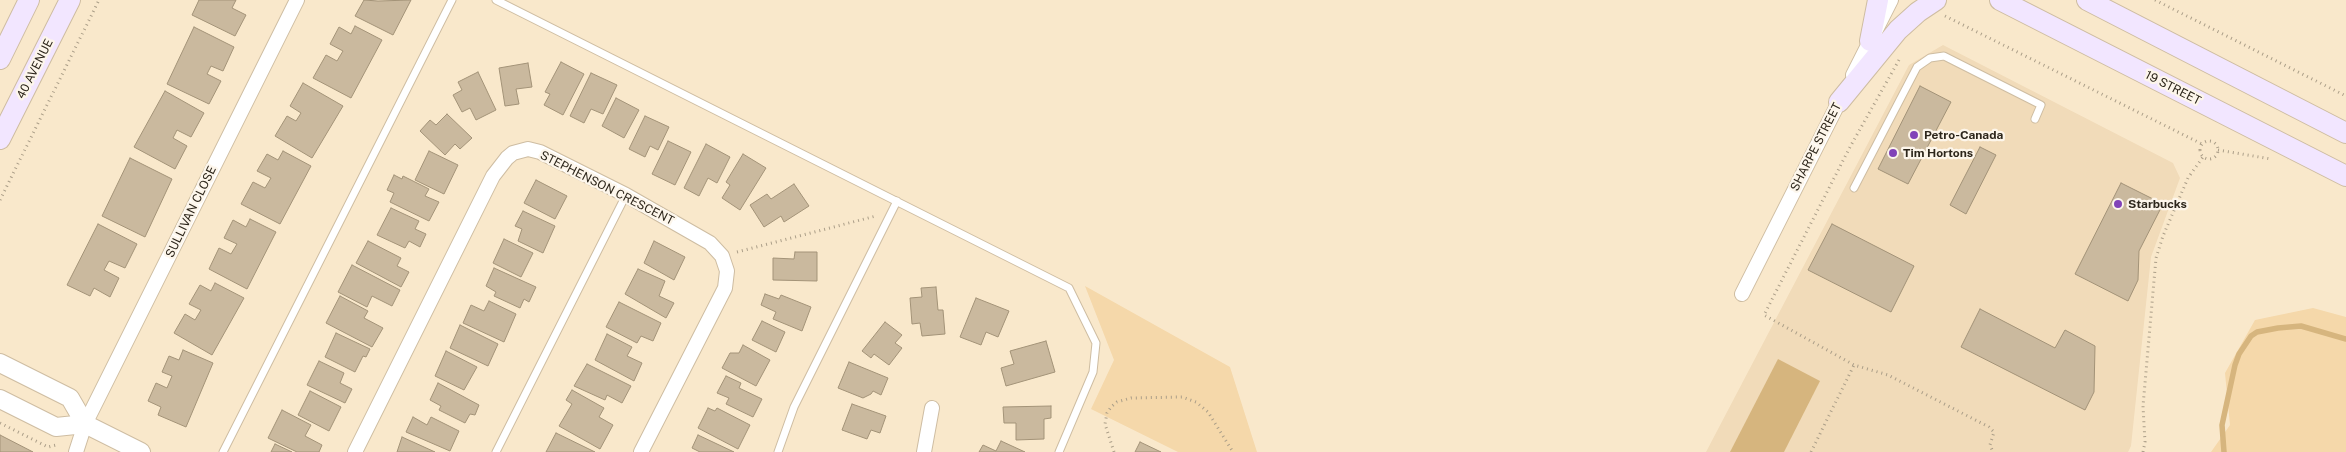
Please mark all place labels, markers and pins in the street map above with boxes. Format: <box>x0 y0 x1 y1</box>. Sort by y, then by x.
place label: Petro-Canada <box>1924 128 2003 142</box>
marker: Petro-Canada <box>1908 129 1920 141</box>
place label: Tim Hortons <box>1903 146 1973 160</box>
marker: Tim Hortons <box>1887 147 1899 159</box>
place label: Starbucks <box>2128 197 2187 211</box>
marker: Starbucks <box>2112 198 2124 210</box>

